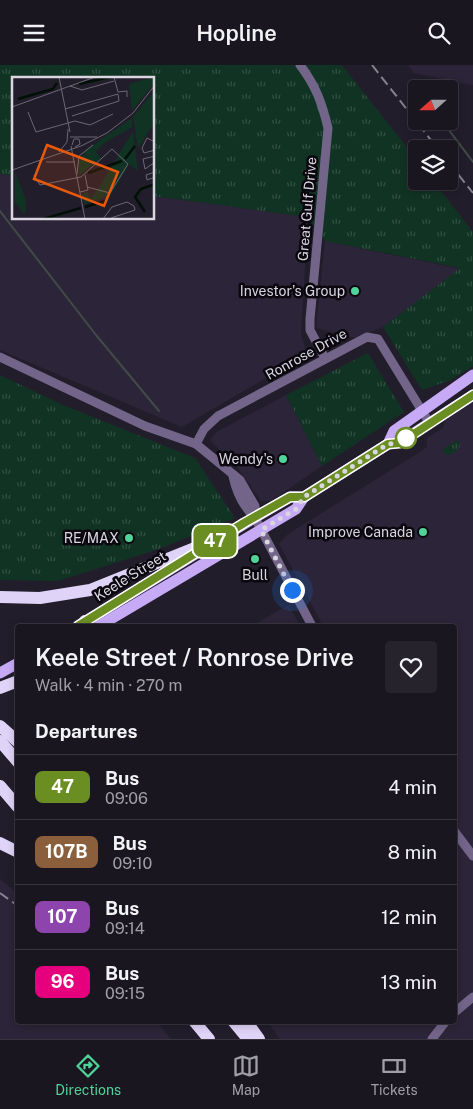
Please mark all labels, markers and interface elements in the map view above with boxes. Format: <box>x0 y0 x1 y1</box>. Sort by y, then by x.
icon: menu <box>20 19 48 47</box>
icon: search <box>425 19 453 47</box>
text: Hopline <box>196 20 277 46</box>
inset map <box>12 77 155 220</box>
north arrow <box>408 80 458 130</box>
map controls <box>408 80 458 190</box>
button: layers <box>408 140 458 190</box>
street label: Great Gulf Drive <box>294 156 320 262</box>
place label: Investor's Group <box>240 283 345 299</box>
marker: Investor's Group <box>349 285 361 297</box>
street label: Ronrose Drive <box>263 325 349 383</box>
unlabelled marker <box>395 427 417 449</box>
place label: Wendy's <box>219 451 273 467</box>
marker: Wendy's <box>277 453 289 465</box>
place label: Improve Canada <box>308 524 413 540</box>
line badge: 47 <box>192 525 238 557</box>
marker: Improve Canada <box>417 526 429 538</box>
place label: RE/MAX <box>64 530 119 546</box>
text: 47 <box>203 530 227 551</box>
marker: RE/MAX <box>123 532 135 544</box>
street label: Keele Street <box>91 548 169 604</box>
marker: Bull <box>249 553 261 565</box>
place label: Bull <box>242 567 268 583</box>
your location <box>280 578 305 603</box>
button: heart <box>385 641 437 693</box>
text: Keele Street / Ronrose Drive <box>35 643 354 671</box>
text: Walk · 4 min · 270 m <box>35 676 182 695</box>
text: Departures <box>35 720 138 742</box>
text: Bus <box>105 767 139 789</box>
text: 47 <box>51 776 74 797</box>
text: 4 min <box>388 776 437 798</box>
text: 09:06 <box>105 789 148 808</box>
text: Bus <box>113 832 147 854</box>
text: 107B <box>45 841 88 862</box>
text: 8 min <box>388 841 437 863</box>
text: 09:10 <box>113 854 152 873</box>
text: Bus <box>105 897 139 919</box>
text: 107 <box>47 906 78 927</box>
text: 12 min <box>381 906 437 928</box>
text: 09:14 <box>105 919 145 938</box>
text: Bus <box>105 962 139 984</box>
text: 96 <box>51 971 74 992</box>
text: 13 min <box>380 971 437 993</box>
text: 09:15 <box>105 984 145 1003</box>
tab: Directions <box>55 1052 121 1098</box>
tab: Map <box>232 1052 260 1098</box>
tab: Tickets <box>371 1052 418 1098</box>

